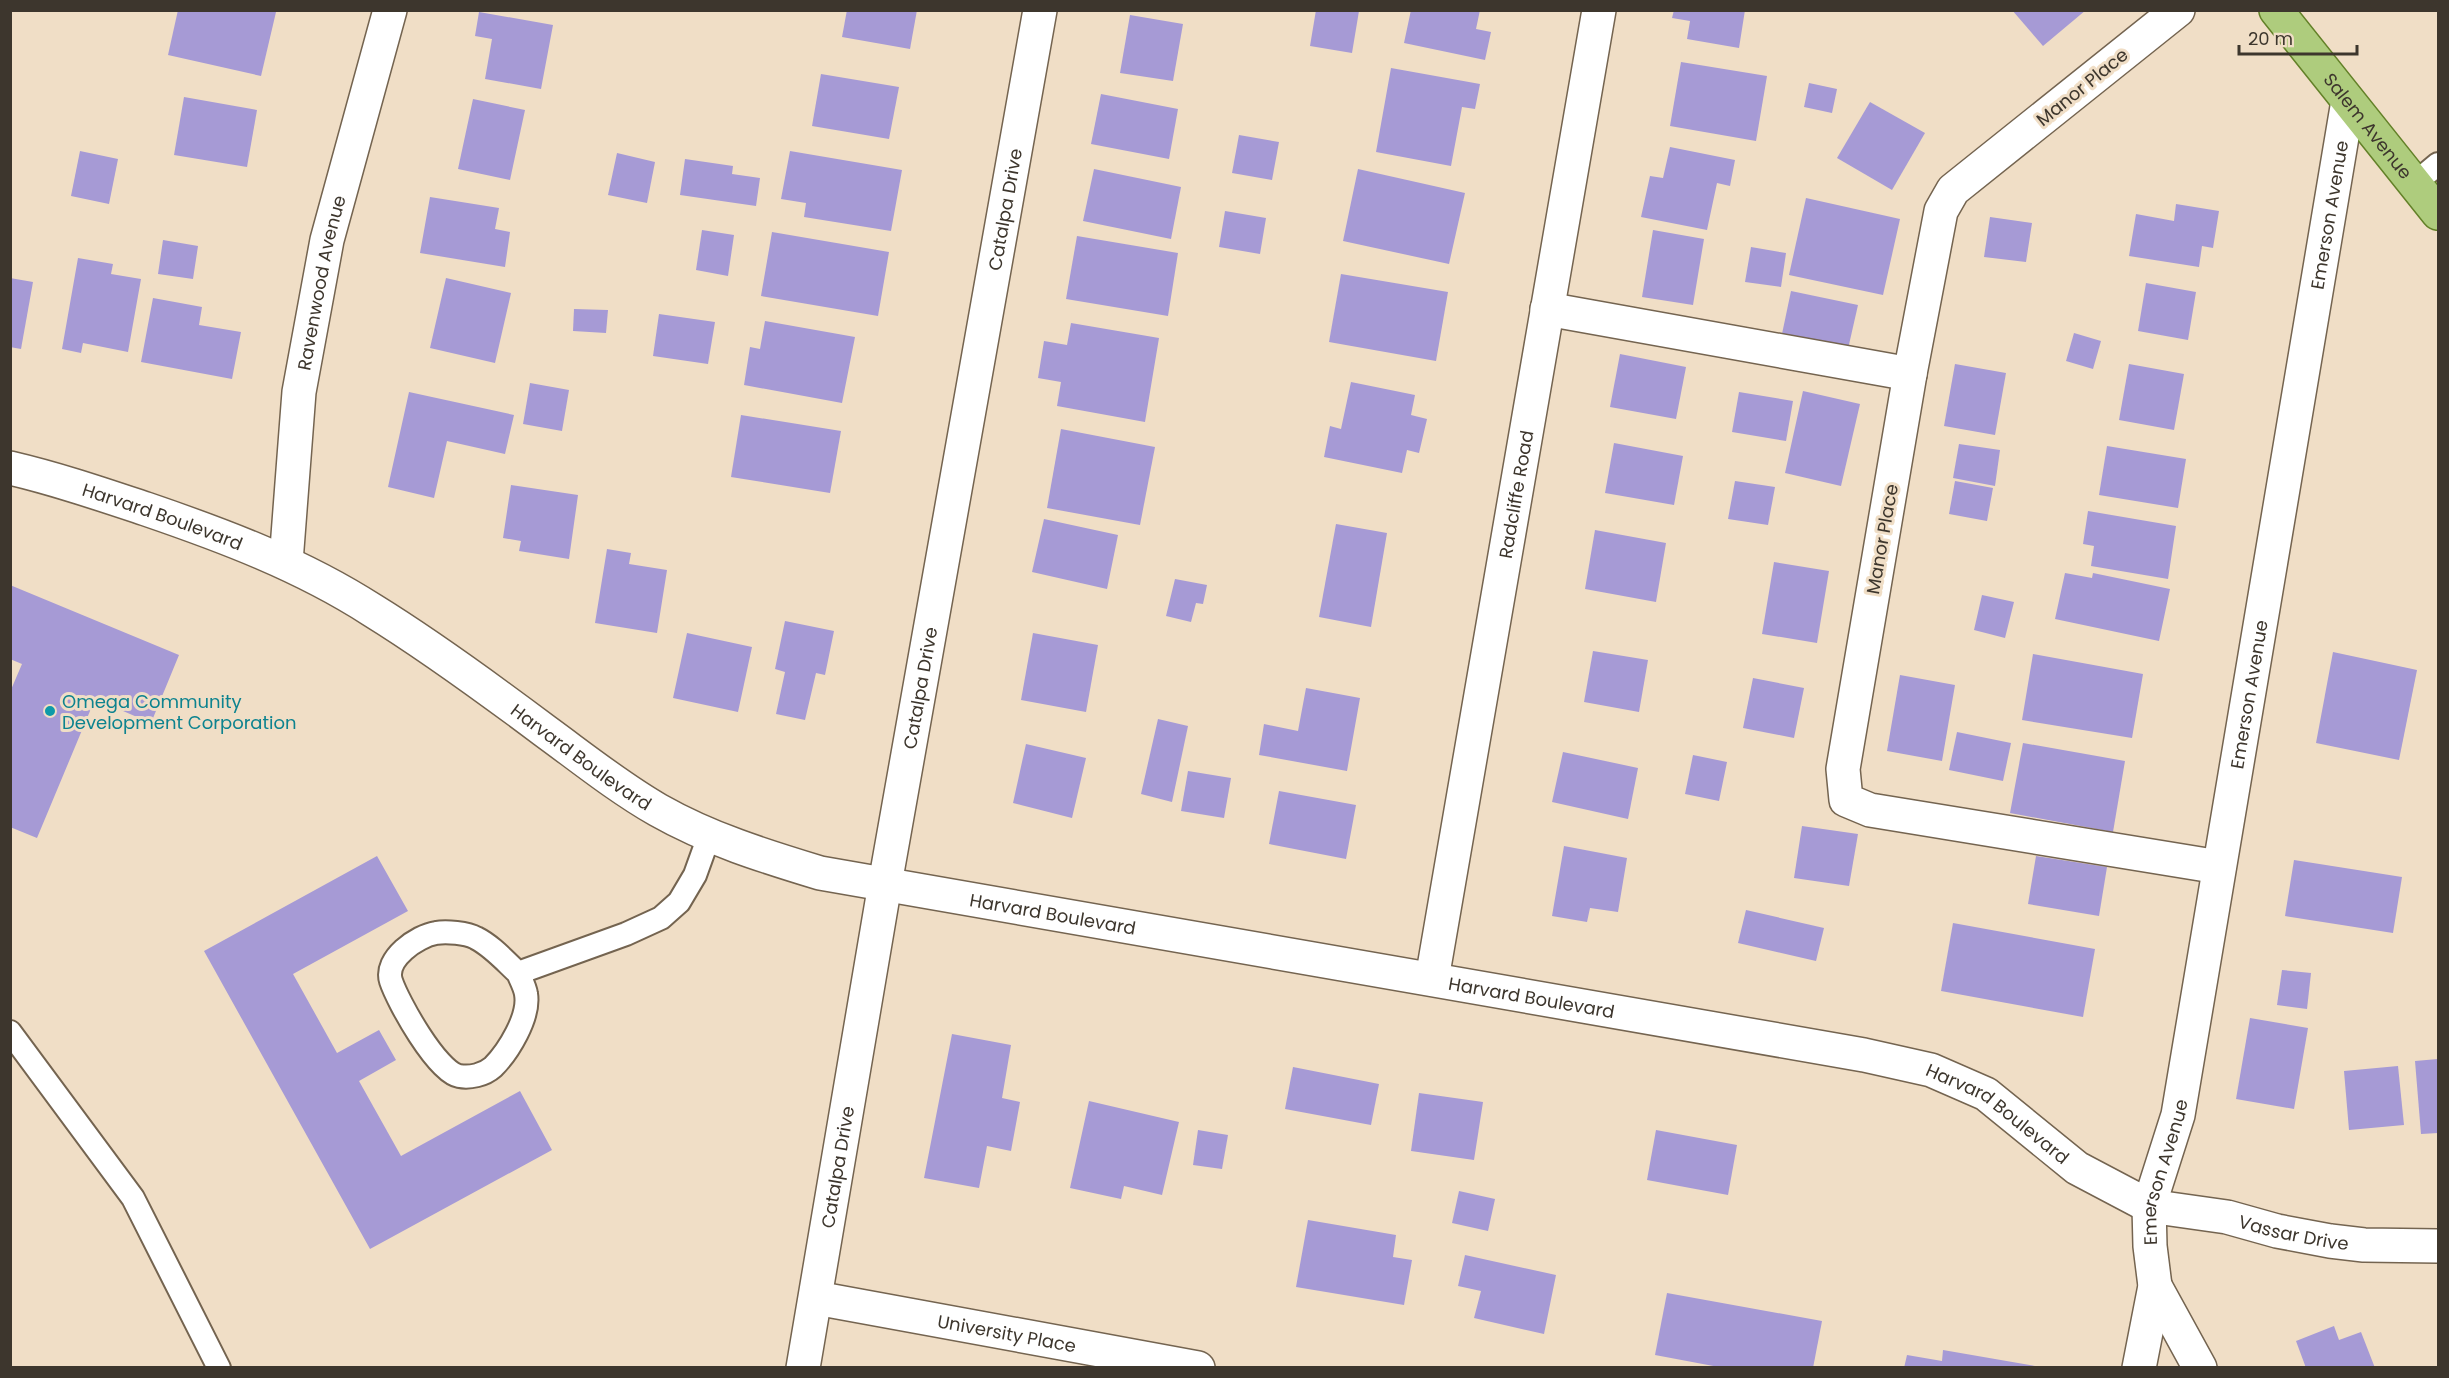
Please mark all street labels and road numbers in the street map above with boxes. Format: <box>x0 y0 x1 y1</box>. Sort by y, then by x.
street label: Manor Place <box>2031 42 2133 132</box>
street label: Salem Avenue <box>2318 67 2418 184</box>
street label: Emerson Avenue <box>2304 139 2354 291</box>
street label: Catalpa Drive <box>982 146 1028 272</box>
street label: Ravenwood Avenue <box>291 192 351 372</box>
street label: Radcliffe Road <box>1492 428 1539 560</box>
street label: Harvard Boulevard <box>79 476 246 556</box>
street label: Manor Place <box>1860 482 1904 596</box>
street label: Emerson Avenue <box>2224 618 2273 771</box>
street label: Catalpa Drive <box>897 625 943 751</box>
street label: Harvard Boulevard <box>506 697 657 816</box>
street label: Harvard Boulevard <box>968 887 1138 940</box>
street label: Harvard Boulevard <box>1447 970 1617 1024</box>
street label: Harvard Boulevard <box>1922 1057 2075 1169</box>
street label: Emerson Avenue <box>2137 1097 2193 1245</box>
street label: Catalpa Drive <box>814 1104 860 1230</box>
street label: Vassar Drive <box>2236 1208 2350 1256</box>
street label: University Place <box>935 1308 1078 1358</box>

